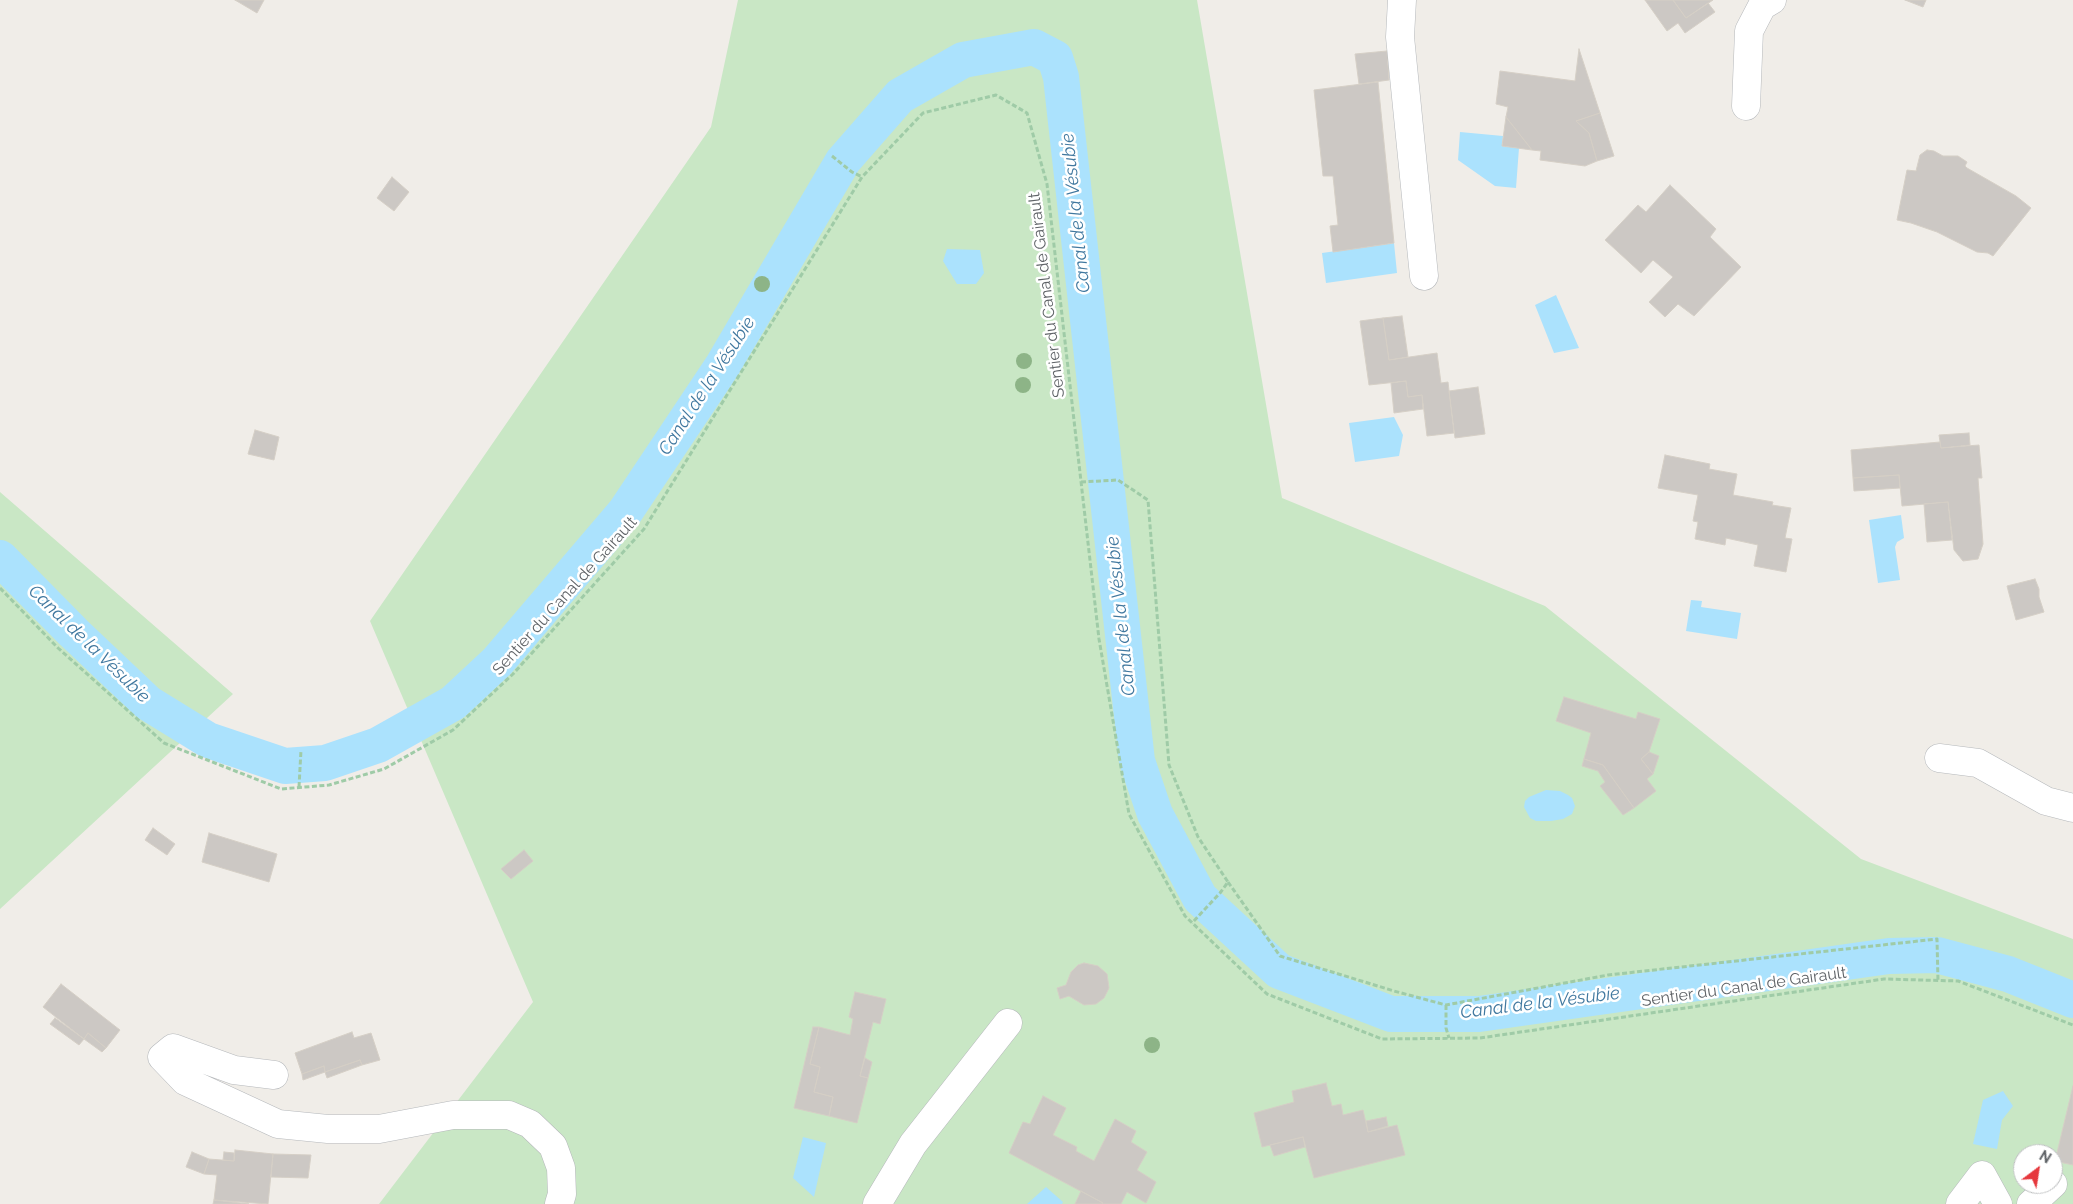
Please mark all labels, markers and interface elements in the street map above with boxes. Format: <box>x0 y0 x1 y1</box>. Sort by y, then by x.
water label: Canal de la Vésubie <box>1057 132 1095 294</box>
street label: Sentier du Canal de Gairault <box>1025 191 1069 399</box>
water label: Canal de la Vésubie <box>654 313 760 459</box>
street label: Sentier du Canal de Gairault <box>489 513 641 679</box>
water label: Canal de la Vésubie <box>1102 535 1140 697</box>
water label: Canal de la Vésubie <box>24 580 154 708</box>
street label: Sentier du Canal de Gairault <box>1640 963 1848 1011</box>
water label: Canal de la Vésubie <box>1459 983 1621 1023</box>
north arrow <box>2013 1144 2063 1194</box>
text: N <box>2037 1147 2054 1167</box>

